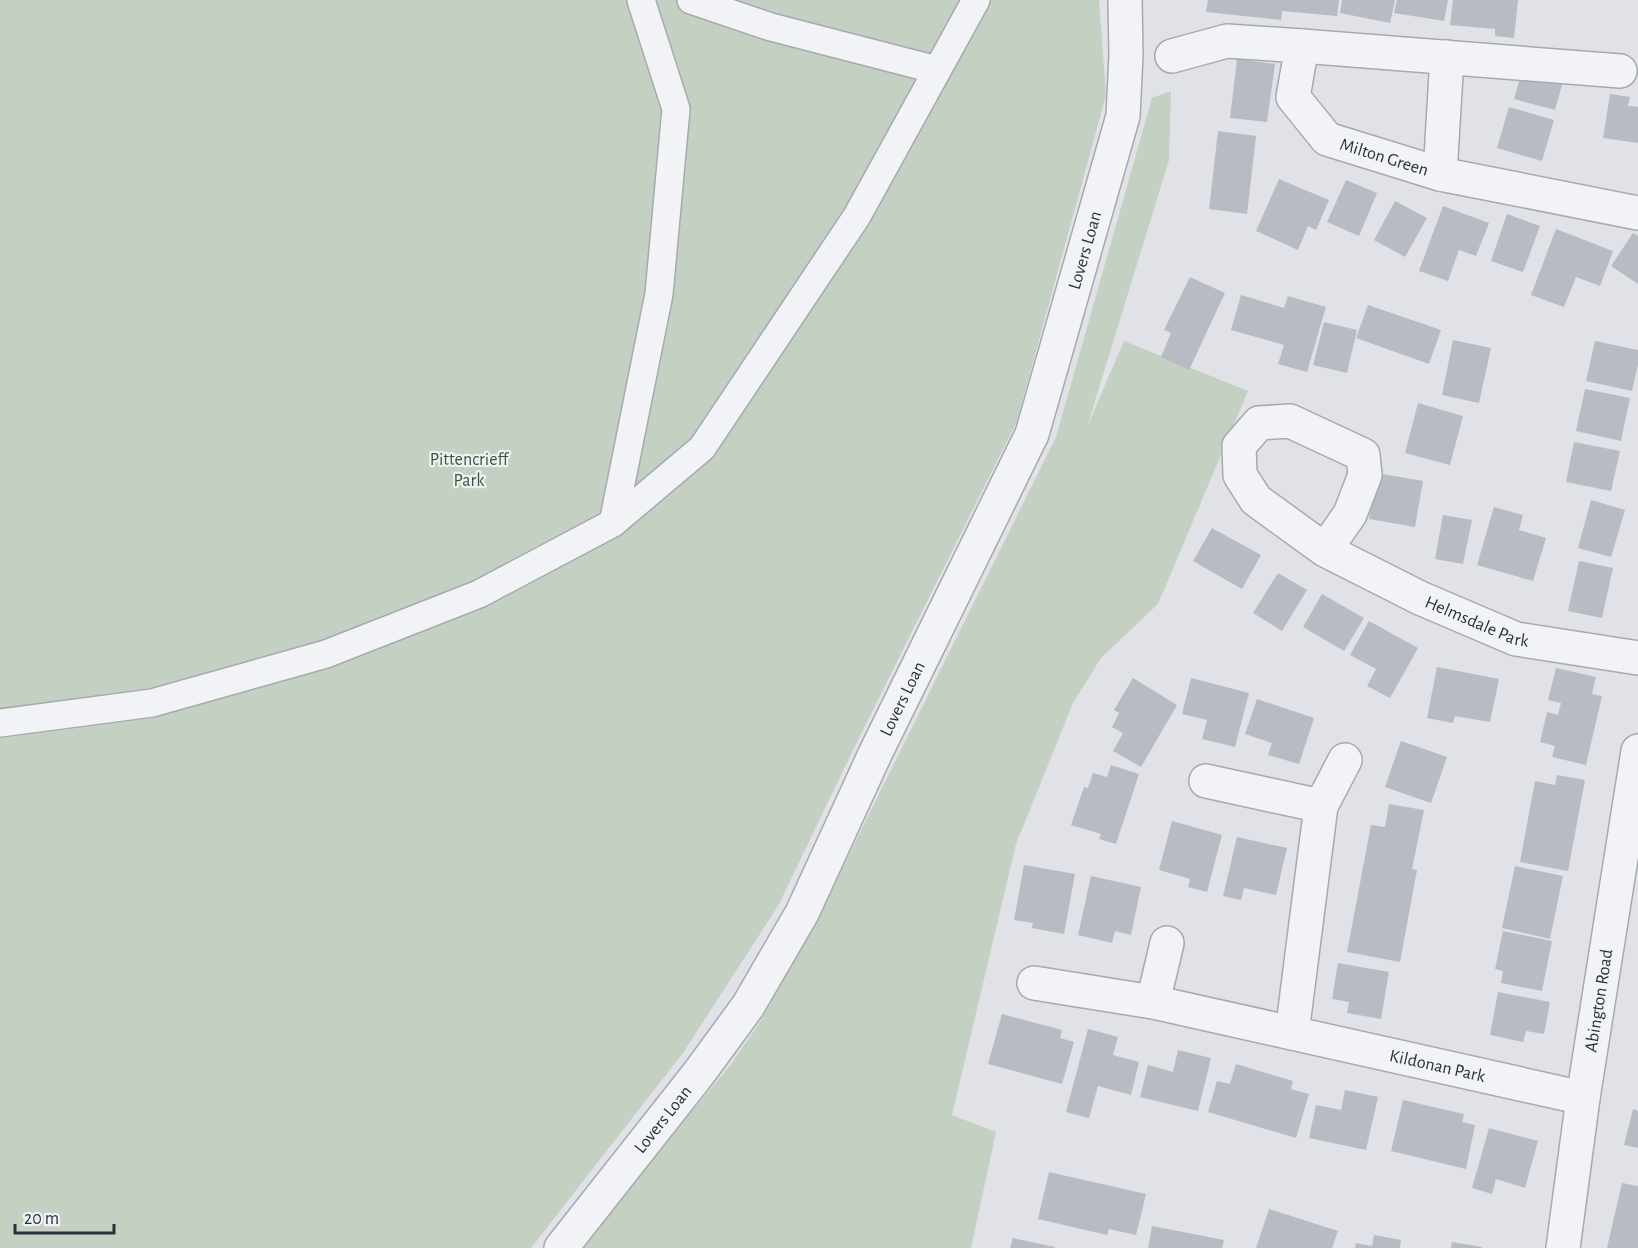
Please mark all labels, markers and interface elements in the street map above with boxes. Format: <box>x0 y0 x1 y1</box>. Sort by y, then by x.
street label: Milton Green <box>1338 136 1430 180</box>
street label: Lovers Loan <box>1066 209 1105 292</box>
park label: Pittencrieff Park <box>430 451 510 490</box>
street label: Helmsdale Park <box>1422 593 1530 651</box>
street label: Lovers Loan <box>877 659 929 739</box>
street label: Abington Road <box>1582 948 1616 1054</box>
street label: Kildonan Park <box>1388 1047 1488 1086</box>
street label: Lovers Loan <box>631 1083 695 1157</box>
scale bar <box>15 1197 114 1235</box>
text: 20 m <box>24 1210 59 1228</box>

